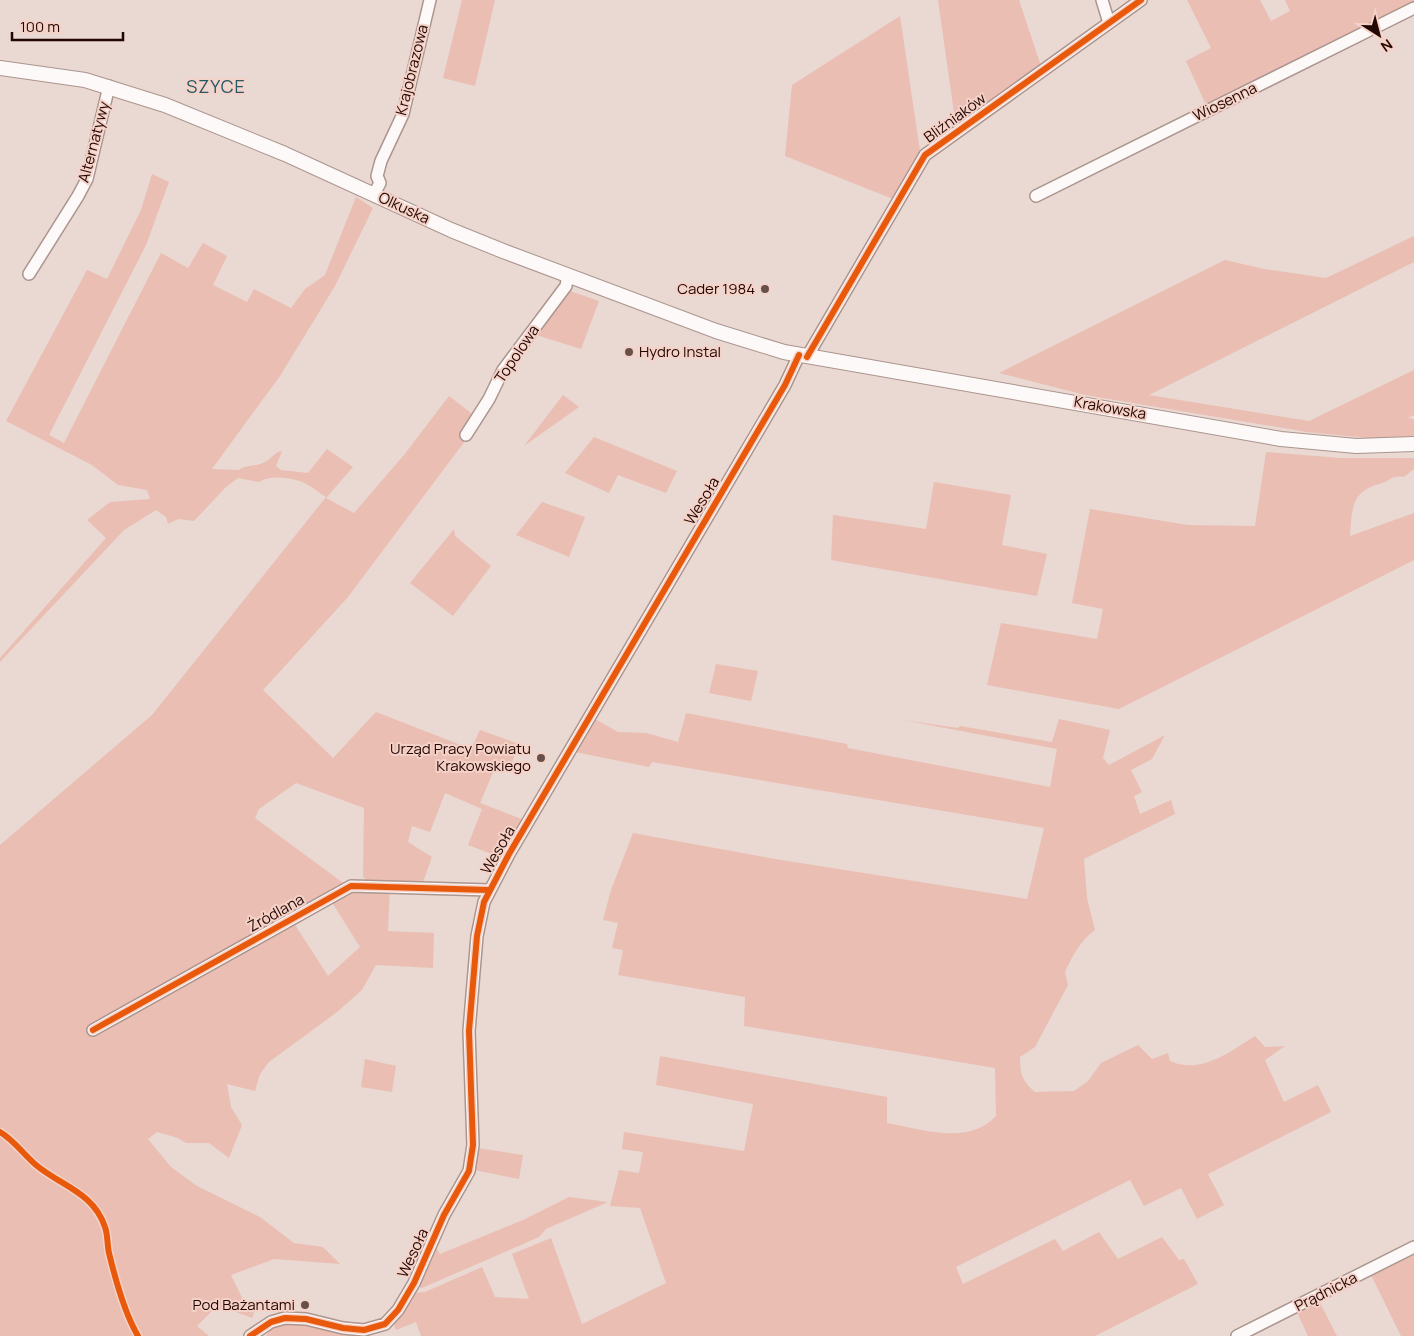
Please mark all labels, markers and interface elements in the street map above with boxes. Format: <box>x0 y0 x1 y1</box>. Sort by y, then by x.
scale bar <box>12 10 124 42</box>
north arrow <box>1354 10 1404 60</box>
text: 100 m <box>20 16 60 37</box>
street label: Krajobrazowa <box>390 22 433 117</box>
text: N <box>1377 35 1397 57</box>
district label: SZYCE <box>186 74 246 98</box>
street label: Wiosenna <box>1189 77 1260 126</box>
street label: Bliźniaków <box>919 88 991 147</box>
street label: Alternatywy <box>73 99 114 185</box>
street label: Olkuska <box>375 187 433 229</box>
place label: Cader 1984 <box>677 278 755 299</box>
marker: Cader 1984 <box>759 283 771 295</box>
street label: Topolowa <box>489 321 544 387</box>
place label: Hydro Instal <box>639 341 721 362</box>
marker: Hydro Instal <box>623 346 635 358</box>
street label: Krakowska <box>1072 391 1148 424</box>
street label: Wesoła <box>679 473 724 529</box>
place label: Urząd Pracy Powiatu Krakowskiego <box>390 738 531 776</box>
marker: Urząd Pracy Powiatu Krakowskiego <box>535 752 547 764</box>
street label: Wesoła <box>475 822 520 878</box>
street label: Źródlana <box>244 889 308 937</box>
street label: Wesoła <box>392 1225 433 1281</box>
street label: Prądnicka <box>1291 1267 1361 1316</box>
place label: Pod Bażantami <box>192 1294 295 1315</box>
marker: Pod Bażantami <box>299 1299 311 1311</box>

